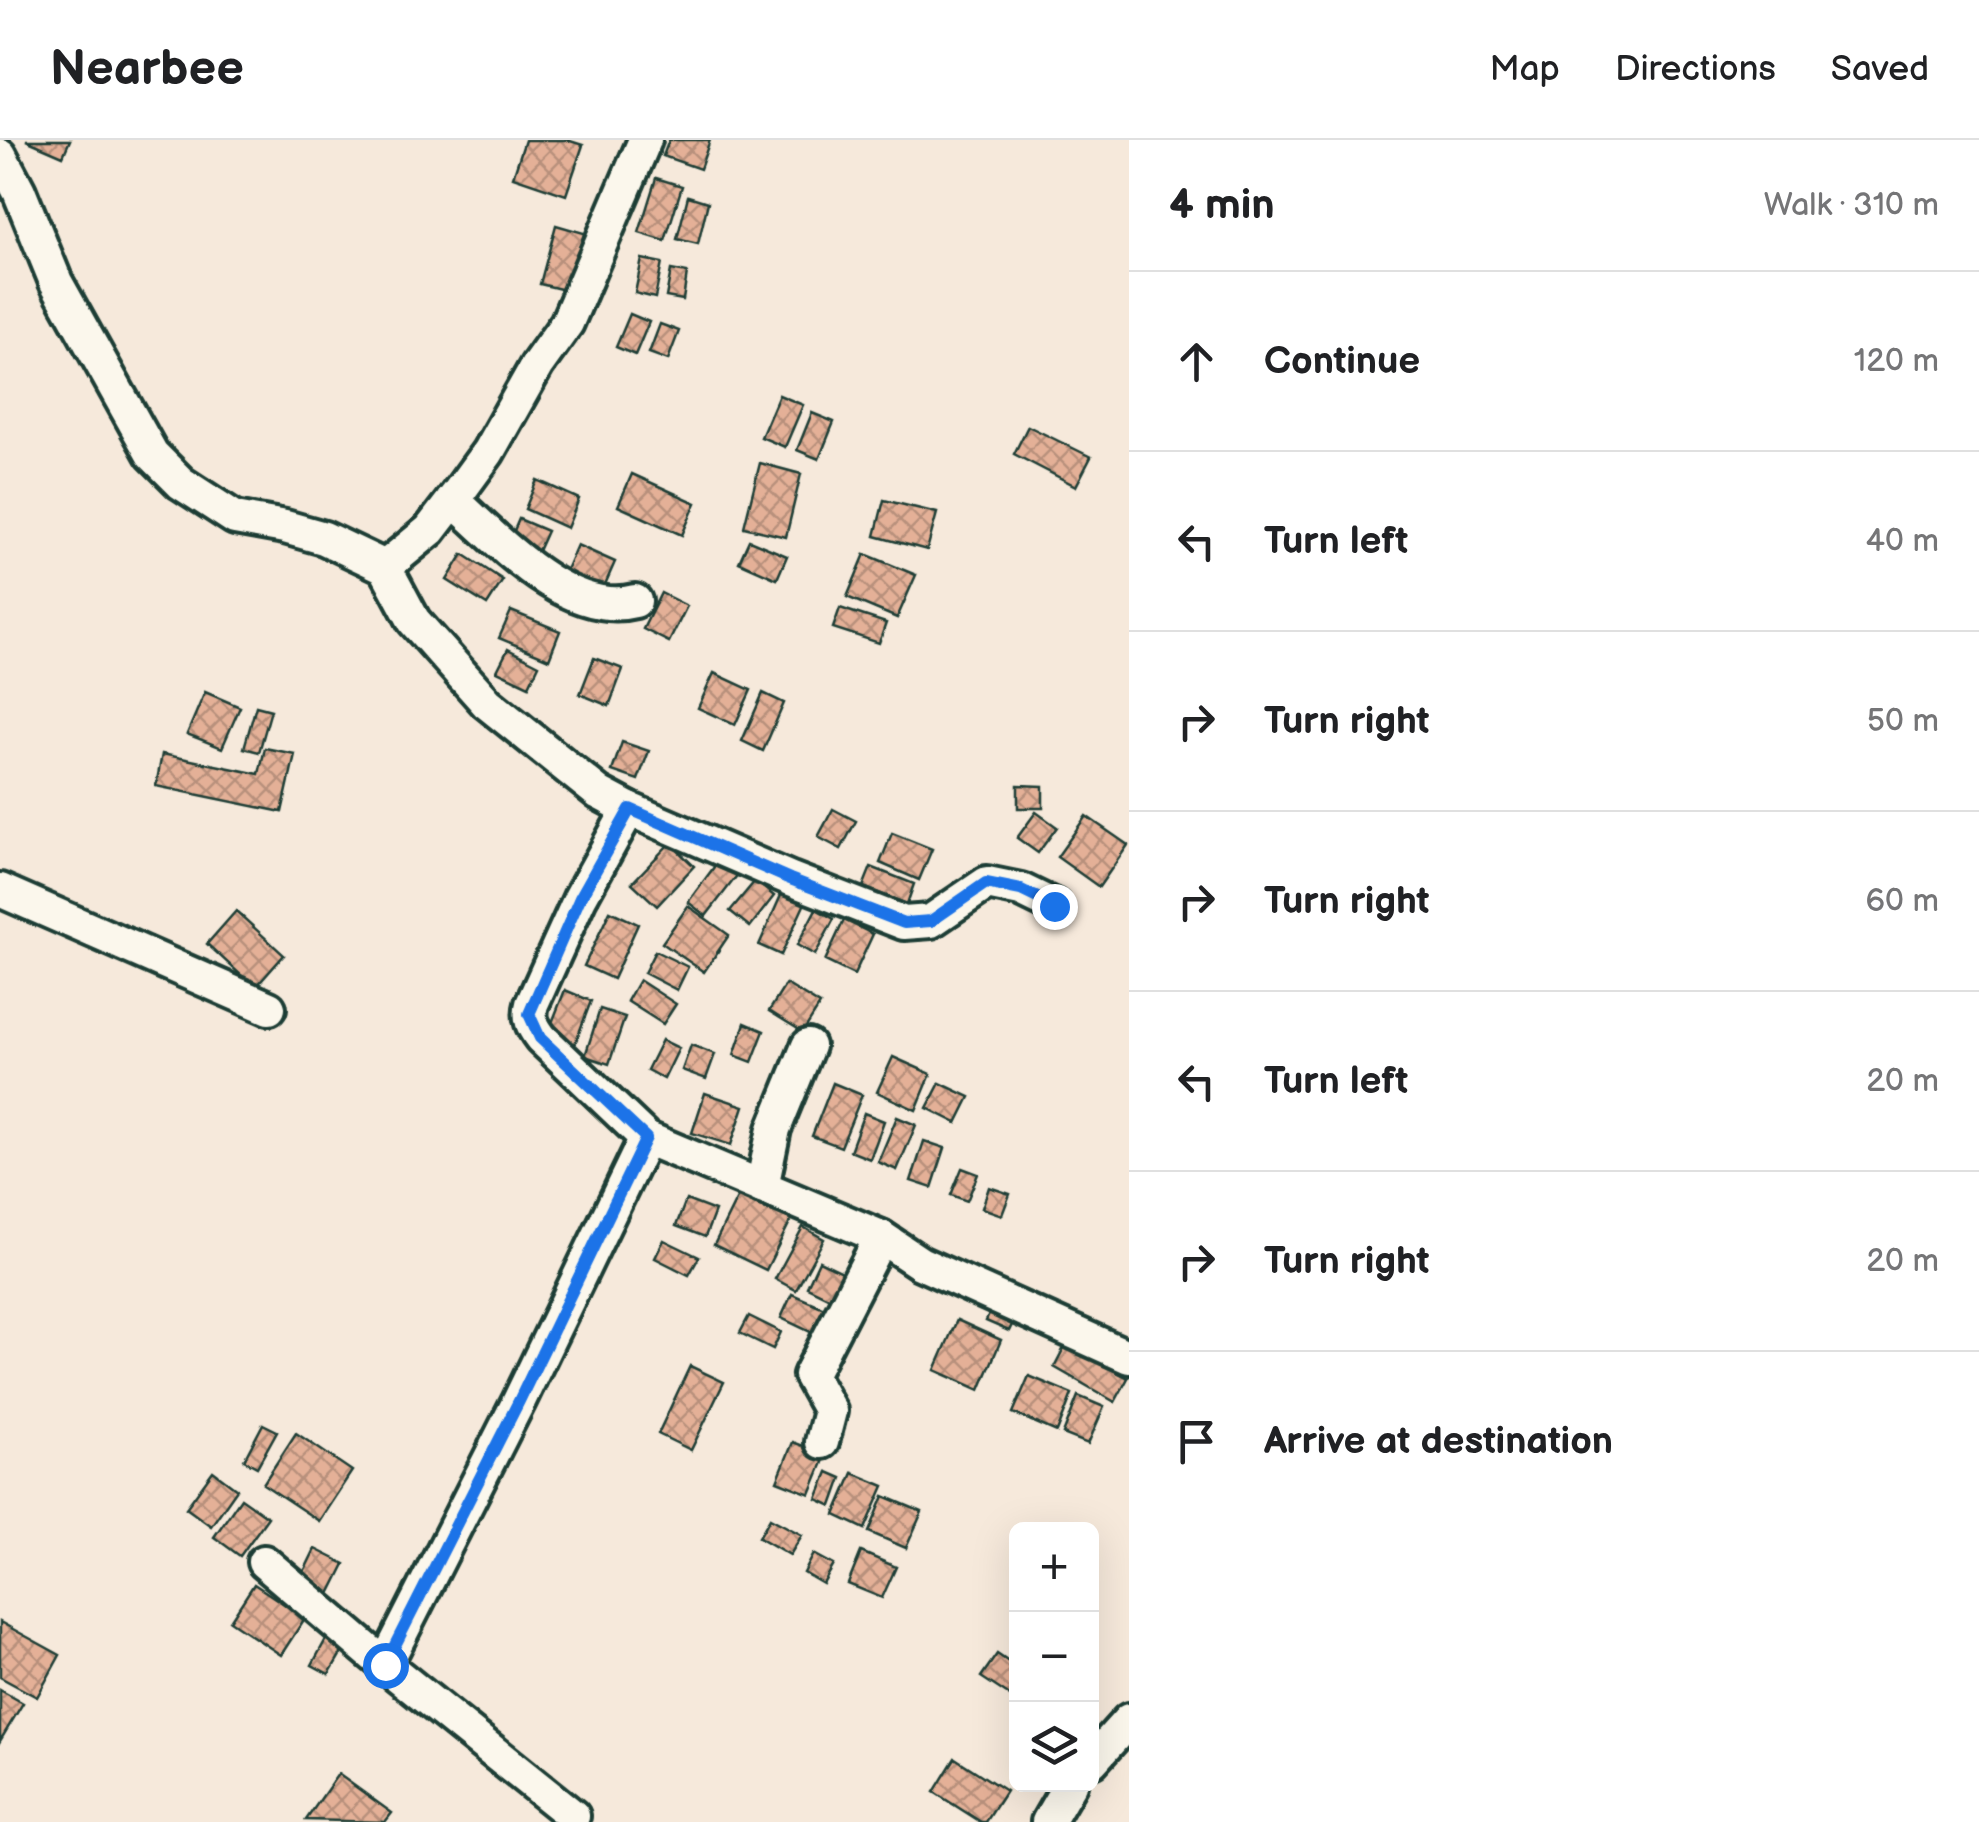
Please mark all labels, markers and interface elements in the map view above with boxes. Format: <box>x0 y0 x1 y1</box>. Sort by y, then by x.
text: Nearbee <box>50 41 244 98</box>
text: Map <box>1490 48 1560 91</box>
text: Directions <box>1615 48 1776 91</box>
text: Saved <box>1831 48 1929 91</box>
text: 4 min <box>1169 180 1275 231</box>
text: Walk · 310 m <box>1764 186 1939 225</box>
icon: ahead <box>1169 334 1224 389</box>
text: Continue <box>1264 339 1420 384</box>
text: 120 m <box>1854 342 1939 381</box>
icon: left <box>1169 514 1224 569</box>
text: Turn left <box>1264 519 1408 564</box>
text: 40 m <box>1866 522 1939 561</box>
icon: right <box>1169 694 1224 749</box>
text: Turn right <box>1264 699 1429 744</box>
text: 50 m <box>1867 702 1939 741</box>
icon: right <box>1169 874 1224 929</box>
text: Turn right <box>1264 879 1429 924</box>
text: 60 m <box>1866 882 1939 921</box>
route end <box>1032 884 1078 930</box>
icon: left <box>1169 1054 1224 1109</box>
text: Turn left <box>1264 1059 1408 1104</box>
text: 20 m <box>1866 1062 1939 1101</box>
icon: right <box>1169 1234 1224 1289</box>
text: Turn right <box>1264 1239 1429 1284</box>
text: 20 m <box>1866 1242 1939 1281</box>
icon: arrive <box>1169 1414 1224 1469</box>
text: Arrive at destination <box>1264 1419 1613 1464</box>
map controls <box>1009 1522 1099 1792</box>
button: + <box>1009 1522 1099 1612</box>
button: − <box>1009 1612 1099 1702</box>
route start <box>363 1643 409 1689</box>
button: layers <box>1009 1702 1099 1792</box>

